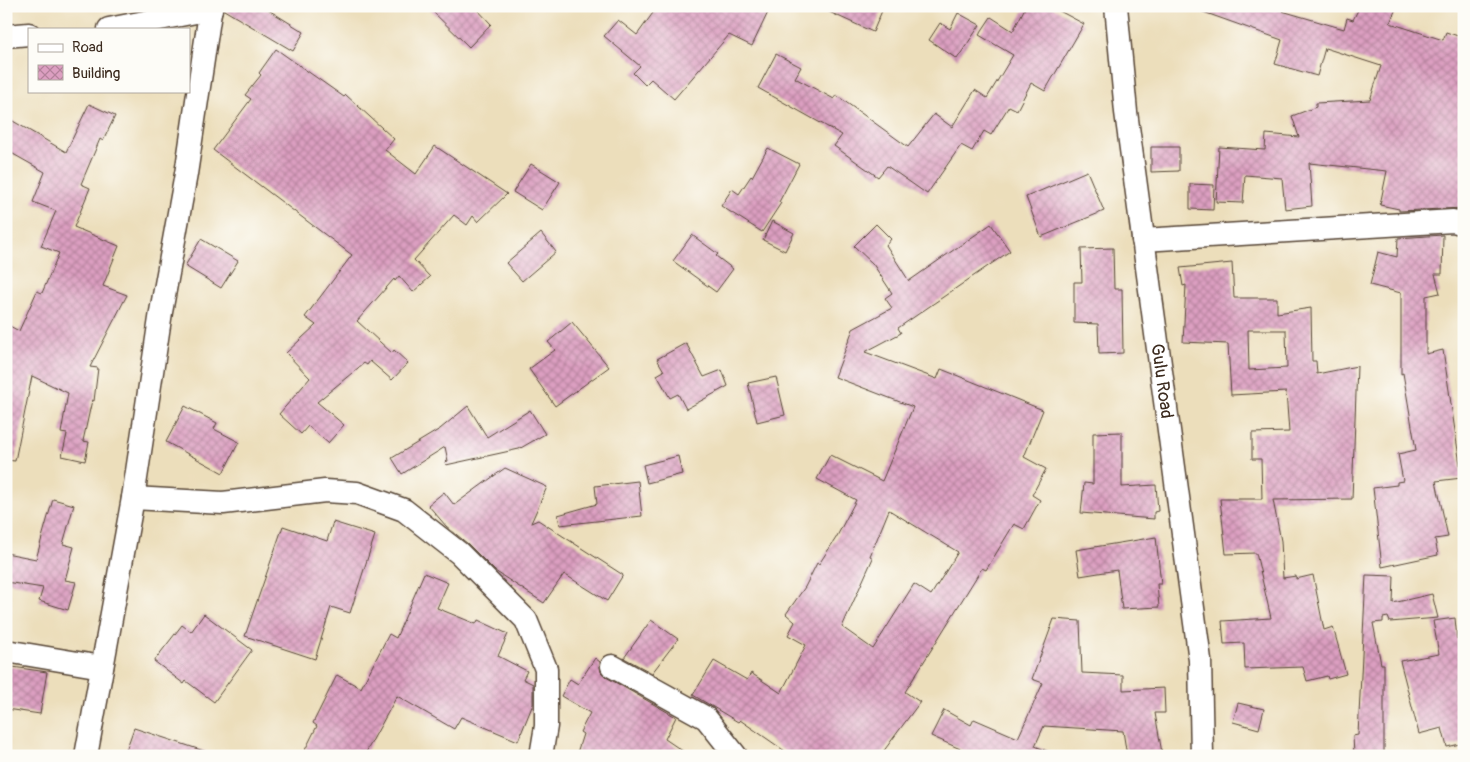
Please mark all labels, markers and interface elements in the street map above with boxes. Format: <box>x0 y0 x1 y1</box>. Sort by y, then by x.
legend <box>28 28 190 92</box>
text: Road <box>72 38 103 57</box>
text: Building <box>72 64 120 83</box>
street label: Gulu Road <box>1145 342 1178 420</box>

